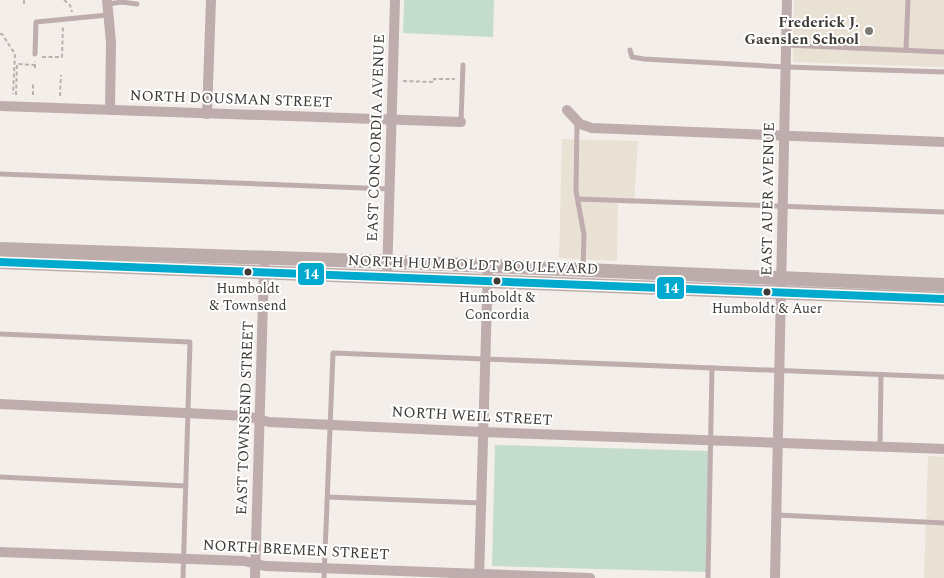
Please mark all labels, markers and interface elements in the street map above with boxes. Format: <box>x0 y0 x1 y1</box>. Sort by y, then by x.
place label: Frederick J. Gaenslen School <box>744 11 859 51</box>
marker: Frederick J. Gaenslen School <box>863 25 875 37</box>
street label: EAST CONCORDIA AVENUE <box>361 34 391 242</box>
street label: NORTH DOUSMAN STREET <box>129 84 333 114</box>
street label: EAST AUER AVENUE <box>755 122 781 276</box>
street label: NORTH HUMBOLDT BOULEVARD <box>347 249 599 281</box>
line badge: 14 <box>297 262 325 286</box>
text: 14 <box>303 264 319 285</box>
marker: Humboldt & Townsend <box>243 267 253 277</box>
marker: Humboldt & Concordia <box>492 276 502 286</box>
line badge: 14 <box>656 276 685 300</box>
place label: Humboldt & Townsend <box>209 278 287 316</box>
text: 14 <box>663 278 679 299</box>
place label: Humboldt & Concordia <box>459 287 536 325</box>
marker: Humboldt & Auer <box>762 287 772 297</box>
place label: Humboldt & Auer <box>712 298 823 319</box>
street label: EAST TOWNSEND STREET <box>230 321 260 515</box>
street label: NORTH WEIL STREET <box>391 400 553 432</box>
street label: NORTH BREMEN STREET <box>202 534 390 566</box>

